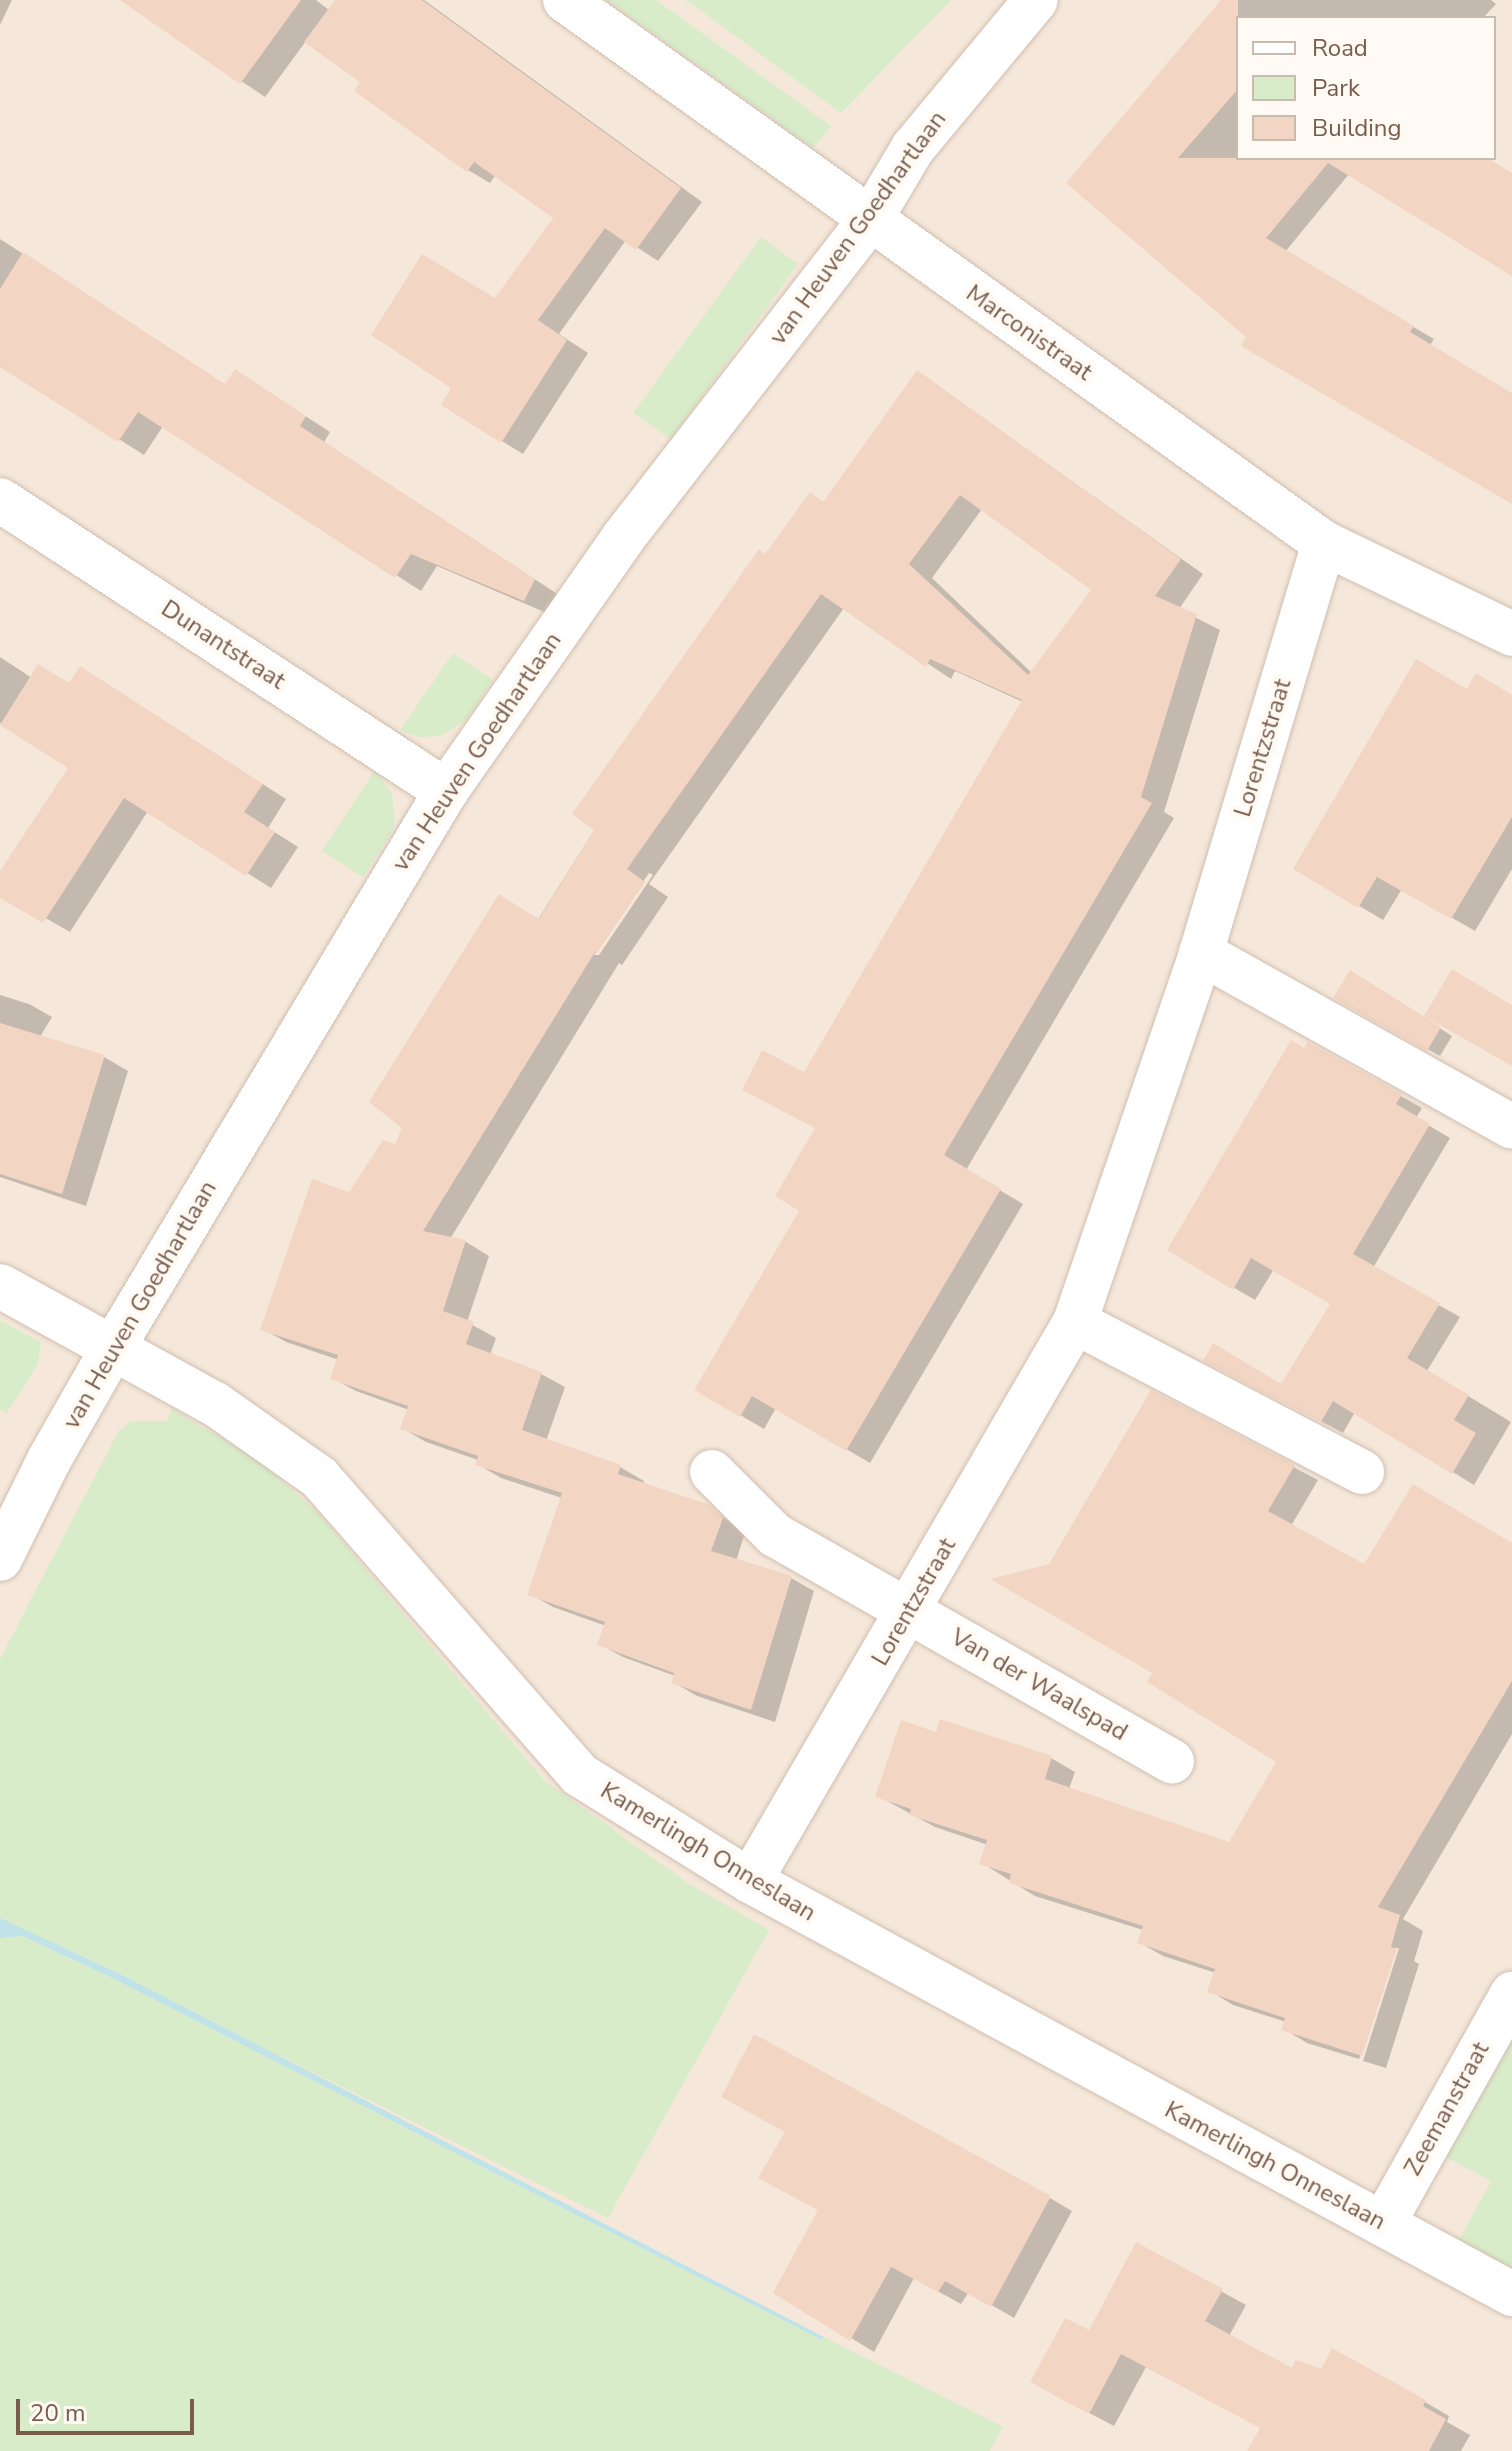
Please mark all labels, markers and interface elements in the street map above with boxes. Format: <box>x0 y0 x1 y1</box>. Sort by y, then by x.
legend <box>1236 16 1496 160</box>
text: Road <box>1312 32 1368 64</box>
text: Park <box>1312 72 1360 104</box>
street label: van Heuven Goedhartlaan <box>764 106 952 350</box>
text: Building <box>1312 112 1402 144</box>
street label: Marconistraat <box>960 279 1098 387</box>
street label: Dunantstraat <box>156 594 290 696</box>
street label: van Heuven Goedhartlaan <box>386 627 568 877</box>
street label: Lorentzstraat <box>1228 676 1298 820</box>
street label: van Heuven Goedhartlaan <box>57 1176 223 1434</box>
street label: Lorentzstraat <box>866 1533 962 1671</box>
street label: Van der Waalspad <box>946 1623 1132 1747</box>
street label: Kamerlingh Onneslaan <box>595 1776 821 1928</box>
street label: Zeemanstraat <box>1398 2037 1496 2181</box>
street label: Kamerlingh Onneslaan <box>1160 2096 1390 2236</box>
scale bar <box>20 2383 198 2433</box>
text: 20 m <box>30 2397 86 2429</box>

